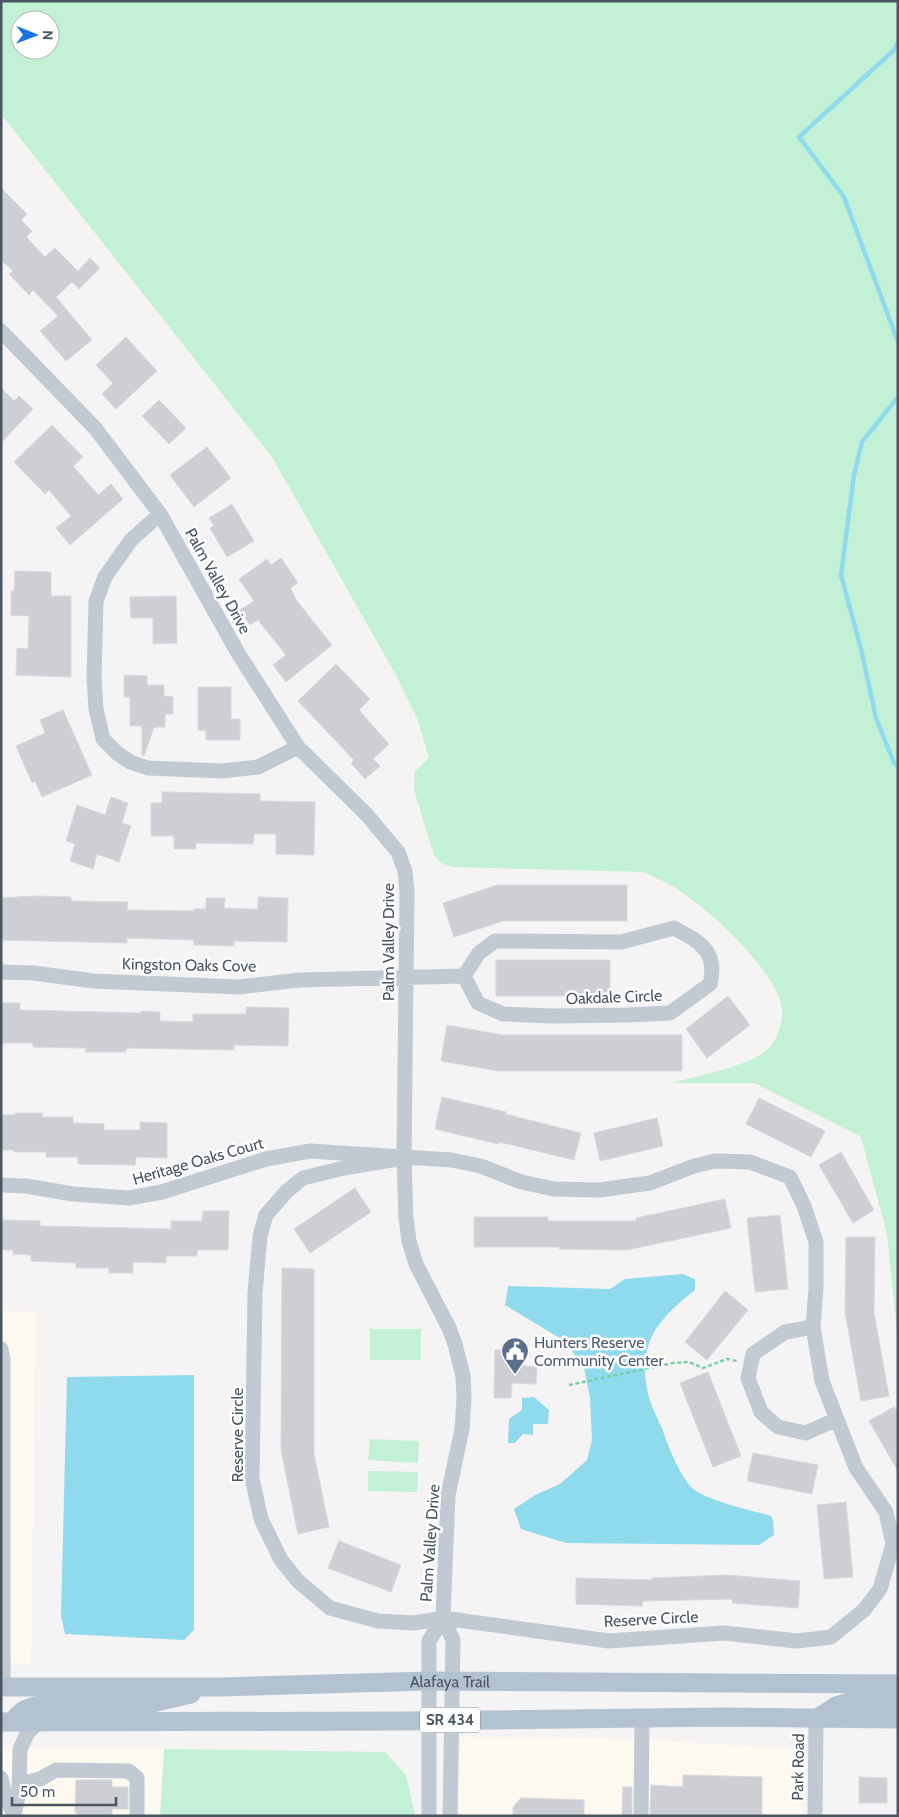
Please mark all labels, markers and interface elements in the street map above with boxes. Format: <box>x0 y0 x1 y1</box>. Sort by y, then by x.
north arrow <box>10 10 60 60</box>
text: N <box>39 30 57 40</box>
street label: Palm Valley Drive <box>181 525 255 637</box>
street label: Palm Valley Drive <box>379 883 398 1001</box>
street label: Kingston Oaks Cove <box>122 954 256 976</box>
street label: Oakdale Circle <box>565 986 663 1008</box>
street label: Heritage Oaks Court <box>130 1133 266 1189</box>
place label: Hunters Reserve Community Center <box>534 1333 664 1370</box>
public building icon: Hunters Reserve Community Center <box>500 1336 530 1375</box>
street label: Reserve Circle <box>228 1388 247 1482</box>
street label: Palm Valley Drive <box>416 1483 444 1603</box>
street label: Reserve Circle <box>603 1607 699 1631</box>
street label: Alafaya Trail <box>410 1671 490 1691</box>
road number: SR 434 <box>420 1708 480 1732</box>
street label: Park Road <box>788 1733 808 1801</box>
scale bar <box>12 1774 116 1806</box>
text: 50 m <box>20 1783 55 1801</box>

